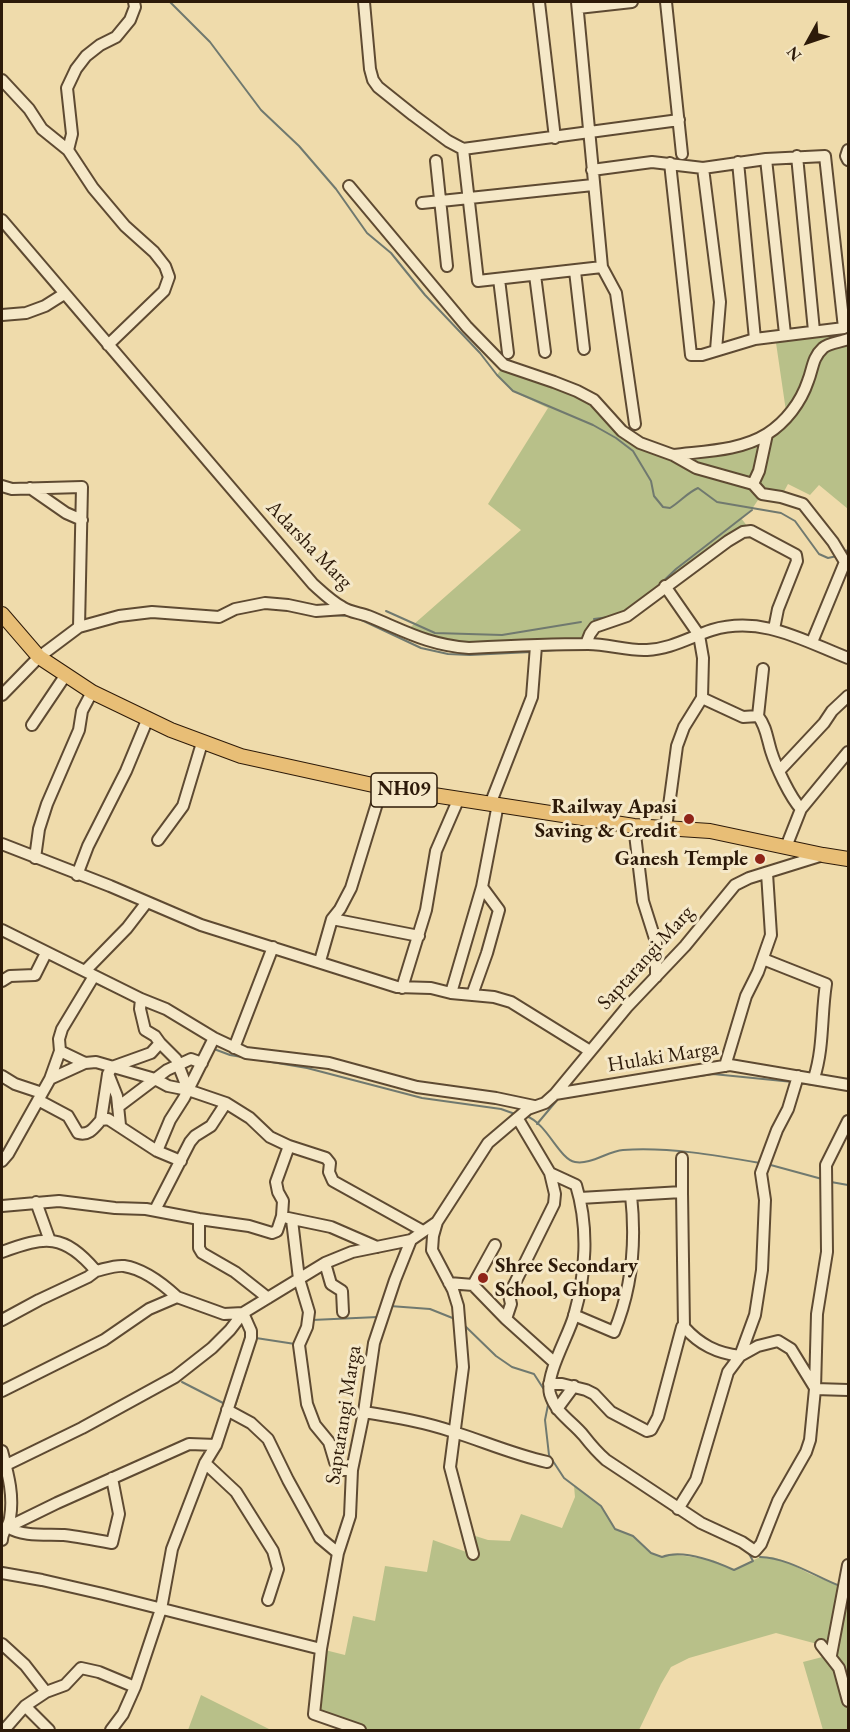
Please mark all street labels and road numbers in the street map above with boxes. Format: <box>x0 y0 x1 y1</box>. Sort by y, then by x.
street label: Adarsha Marg <box>260 495 358 595</box>
road number: NH09 <box>371 773 437 807</box>
street label: Saptarangi Marg <box>592 901 700 1015</box>
street label: Hulaki Marga <box>606 1036 720 1078</box>
street label: Saptarangi Marga <box>321 1344 367 1486</box>

